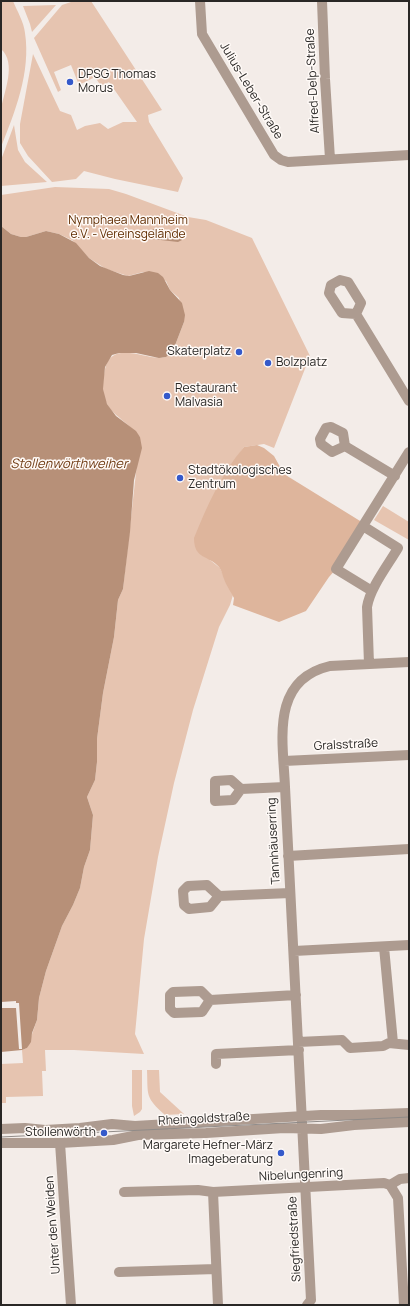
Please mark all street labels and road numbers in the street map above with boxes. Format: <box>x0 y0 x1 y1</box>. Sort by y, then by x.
street label: Alfred-Delp-Straße <box>303 28 323 134</box>
street label: Julius-Leber-Straße <box>216 40 286 142</box>
street label: Gralsstraße <box>313 736 379 754</box>
street label: Tannhäuserring <box>265 797 283 885</box>
street label: Rheingoldstraße <box>158 1109 250 1129</box>
street label: Nibelungenring <box>258 1166 344 1184</box>
street label: Unter den Weiden <box>42 1175 64 1275</box>
street label: Siegfriedstraße <box>286 1196 304 1282</box>

